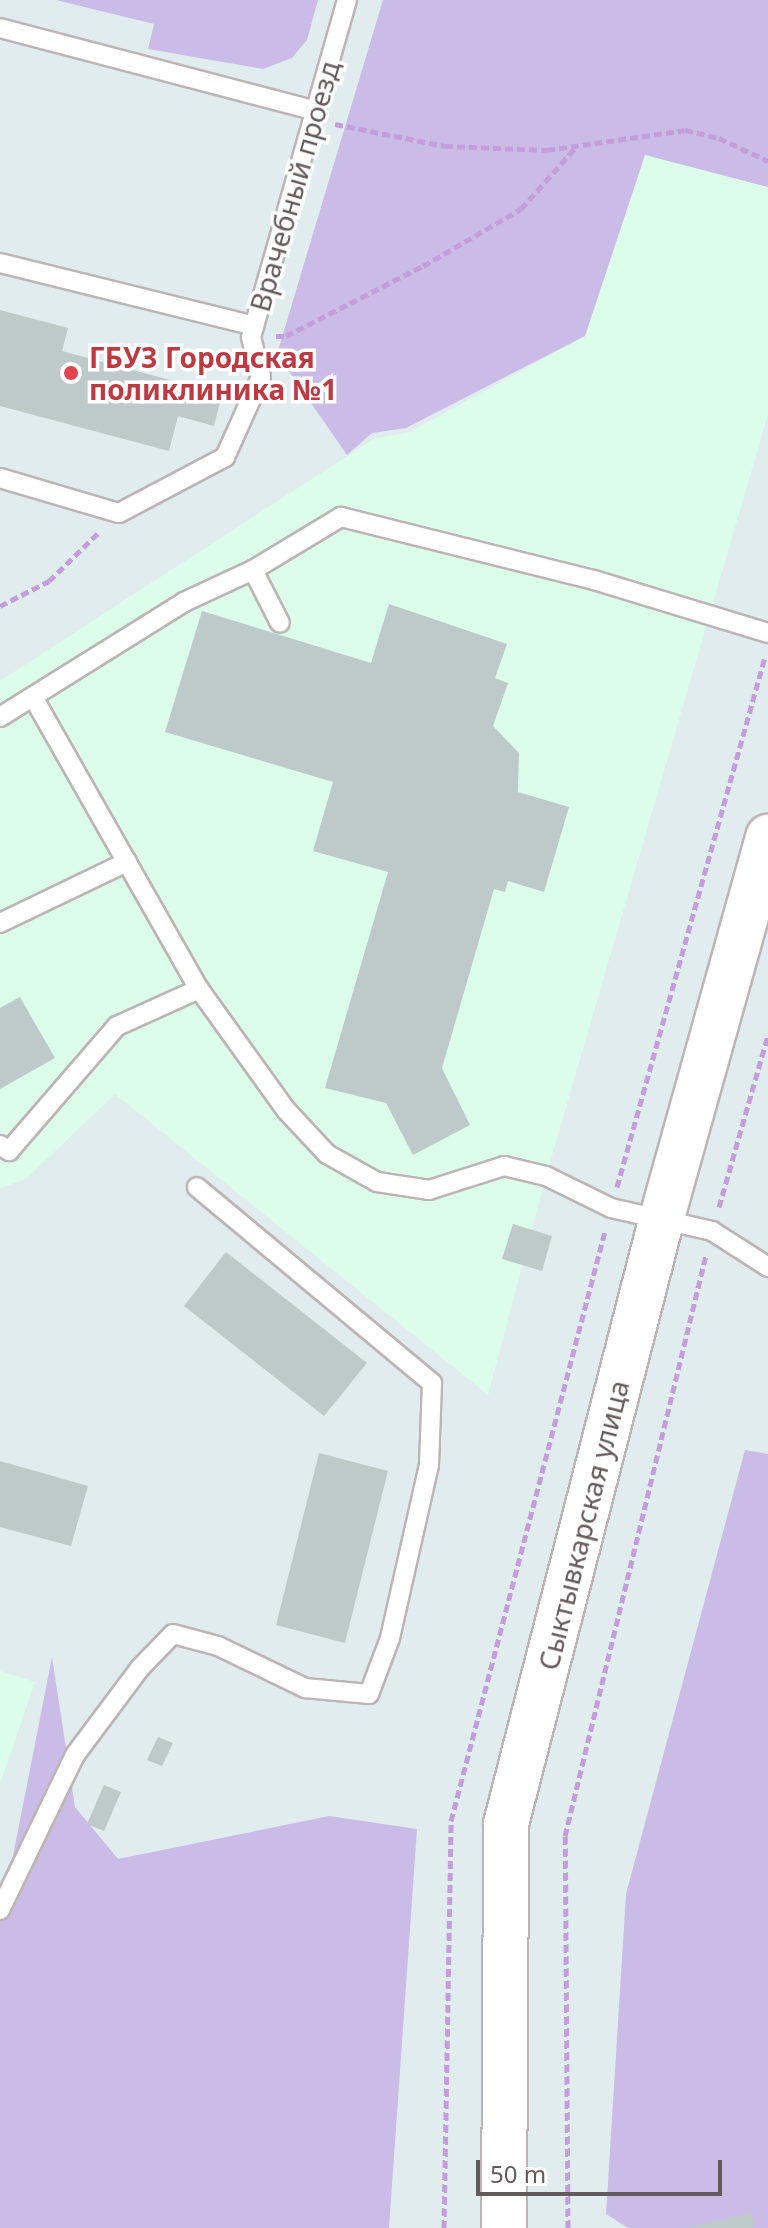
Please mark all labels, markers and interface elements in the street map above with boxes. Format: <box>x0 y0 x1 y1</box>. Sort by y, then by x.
street label: Врачебный проезд <box>242 57 346 315</box>
place label: ГБУЗ Городская поликлиника №1 <box>89 340 337 406</box>
marker: ГБУЗ Городская поликлиника №1 <box>60 362 82 384</box>
street label: Сыктывкарская улица <box>531 1377 635 1673</box>
scale bar <box>480 2144 726 2194</box>
text: 50 m <box>490 2157 546 2190</box>

